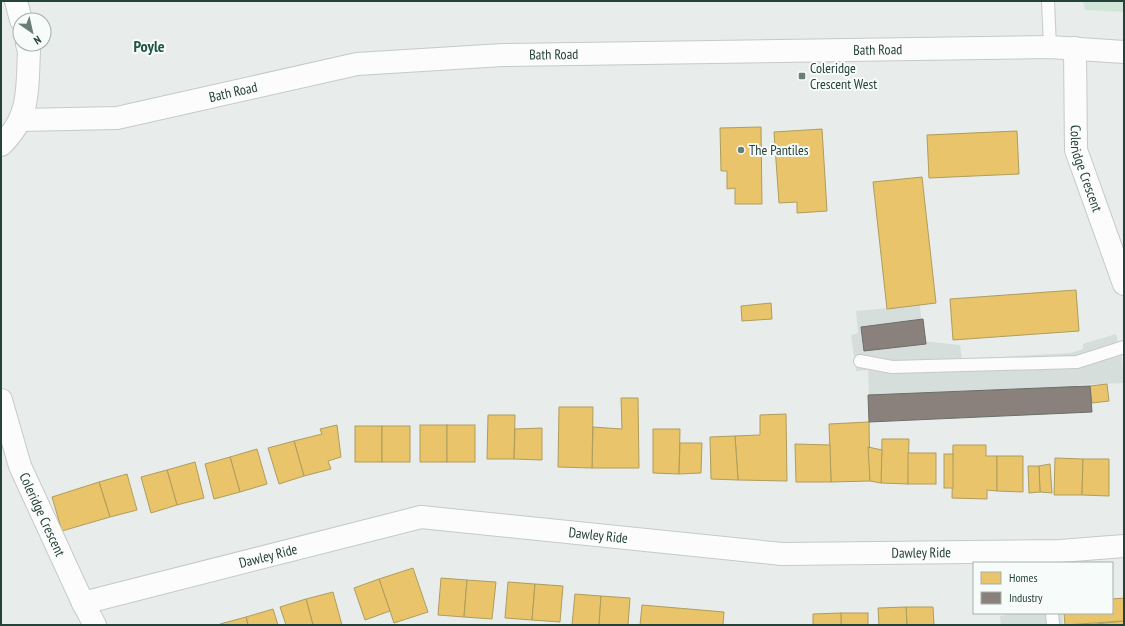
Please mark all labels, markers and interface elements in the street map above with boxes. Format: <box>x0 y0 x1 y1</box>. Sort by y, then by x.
north arrow <box>12 12 52 52</box>
text: N <box>31 33 44 48</box>
district label: Poyle <box>133 36 165 56</box>
street label: Bath Road <box>853 40 902 59</box>
street label: Bath Road <box>529 45 578 64</box>
place label: Coleridge Crescent West <box>810 59 877 93</box>
marker: Coleridge Crescent West <box>797 71 807 81</box>
street label: Bath Road <box>207 78 259 106</box>
street label: Coleridge Crescent <box>1067 125 1106 214</box>
place label: The Pantiles <box>749 141 809 159</box>
marker: The Pantiles <box>736 145 746 155</box>
street label: Coleridge Crescent <box>15 470 69 559</box>
street label: Dawley Ride <box>568 523 629 547</box>
street label: Dawley Ride <box>237 540 299 572</box>
street label: Dawley Ride <box>891 543 951 562</box>
legend <box>973 562 1113 614</box>
text: Homes <box>1009 570 1037 585</box>
text: Industry <box>1009 590 1043 605</box>

